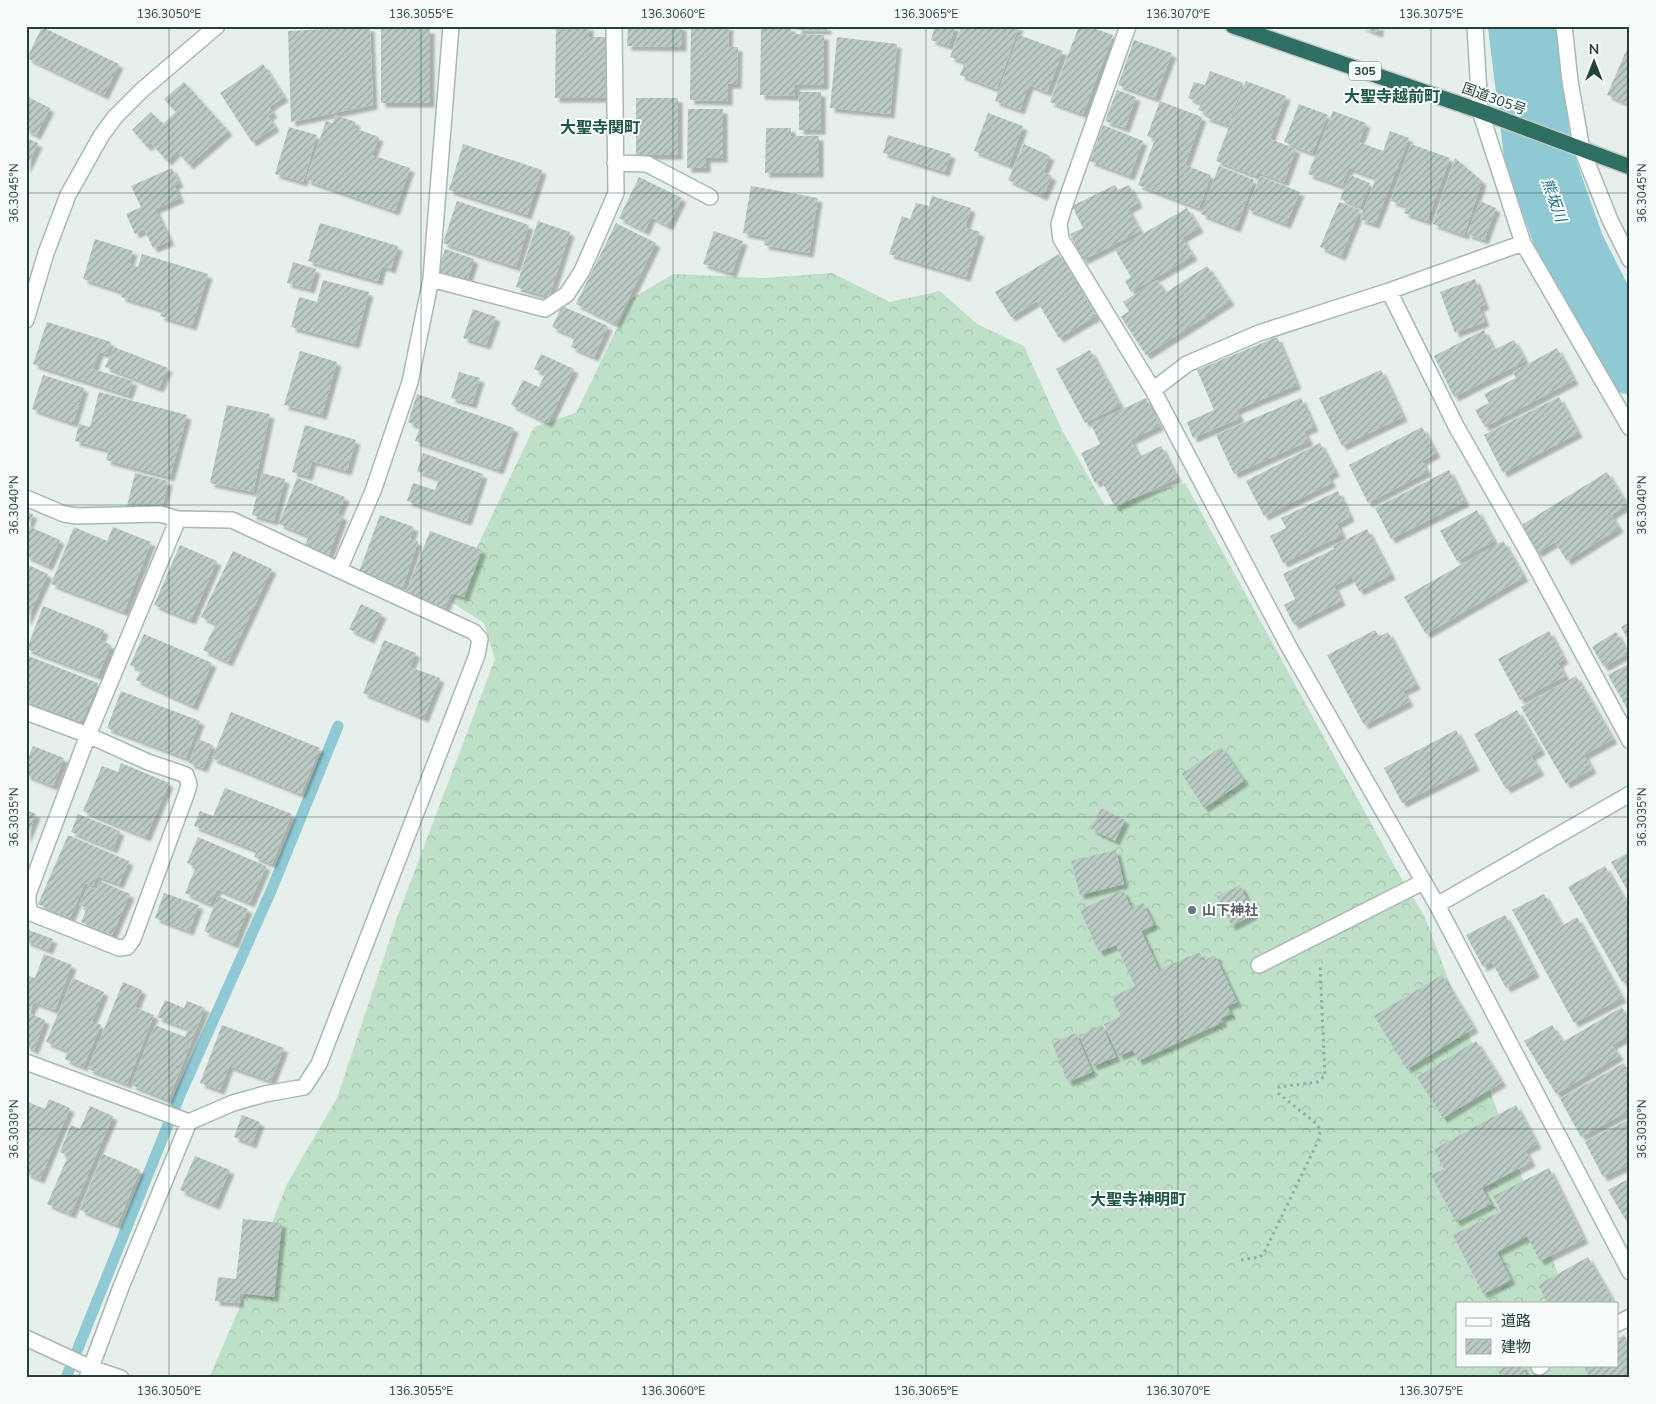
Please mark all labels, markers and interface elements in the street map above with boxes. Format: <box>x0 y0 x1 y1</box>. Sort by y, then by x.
text: 136.3050°E <box>137 6 201 22</box>
text: 136.3055°E <box>389 6 453 22</box>
text: 136.3060°E <box>641 6 705 22</box>
text: 136.3065°E <box>894 6 958 22</box>
text: 136.3070°E <box>1146 6 1210 22</box>
text: 136.3075°E <box>1399 6 1463 22</box>
north arrow <box>1568 38 1618 88</box>
text: N <box>1589 40 1599 59</box>
road number: 305 <box>1349 61 1381 80</box>
street label: 国道305号 <box>1459 79 1529 119</box>
district label: 大聖寺越前町 <box>1344 86 1440 108</box>
district label: 大聖寺関町 <box>560 117 640 139</box>
text: 36.3045°N <box>6 163 22 223</box>
text: 36.3045°N <box>1634 163 1650 223</box>
water label: 熊坂川 <box>1537 175 1572 226</box>
text: 36.3040°N <box>6 475 22 535</box>
text: 36.3040°N <box>1634 475 1650 535</box>
text: 36.3035°N <box>6 787 22 847</box>
text: 36.3035°N <box>1634 787 1650 847</box>
place label: 山下神社 <box>1202 901 1258 920</box>
marker: 山下神社 <box>1186 904 1198 916</box>
text: 36.3030°N <box>6 1099 22 1159</box>
text: 36.3030°N <box>1634 1099 1650 1159</box>
district label: 大聖寺神明町 <box>1090 1189 1186 1211</box>
legend <box>1456 1302 1618 1366</box>
text: 道路 <box>1501 1311 1531 1331</box>
text: 建物 <box>1501 1337 1531 1357</box>
text: 136.3050°E <box>137 1383 201 1399</box>
text: 136.3055°E <box>389 1383 453 1399</box>
text: 136.3060°E <box>641 1383 705 1399</box>
text: 136.3065°E <box>894 1383 958 1399</box>
text: 136.3070°E <box>1146 1383 1210 1399</box>
text: 136.3075°E <box>1399 1383 1463 1399</box>

